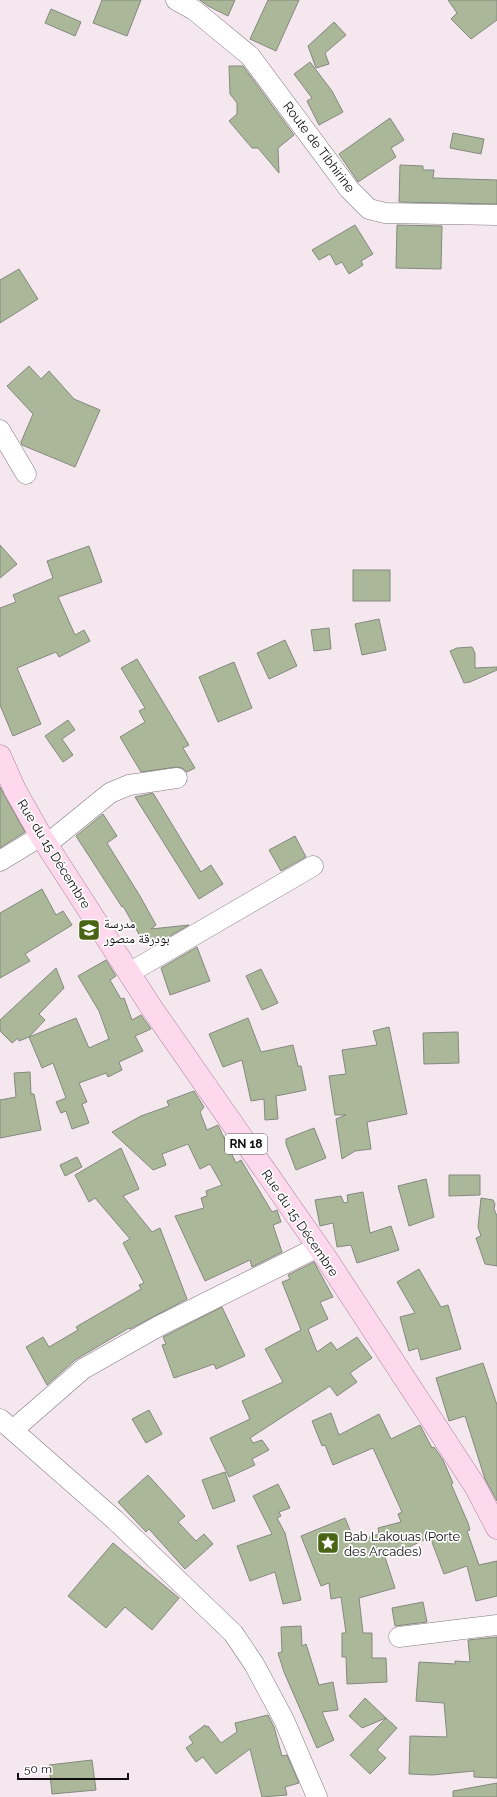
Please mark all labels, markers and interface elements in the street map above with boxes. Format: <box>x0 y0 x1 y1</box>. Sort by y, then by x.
street label: Route de Tibhirine <box>280 99 358 195</box>
street label: Rue du 15 Décembre <box>14 797 94 912</box>
place label: مدرسة بودرقة منصور <box>103 916 170 947</box>
school or university icon: مدرسة بودرقة منصور <box>76 917 102 943</box>
road number: RN 18 <box>225 1134 267 1154</box>
street label: Rue du 15 Décembre <box>259 1167 342 1280</box>
place label: Bab Lakouas (Porte des Arcades) <box>344 1529 460 1559</box>
place icon: Bab Lakouas (Porte des Arcades) <box>315 1530 341 1556</box>
scale bar <box>18 1755 128 1781</box>
text: 50 m <box>24 1762 52 1776</box>

